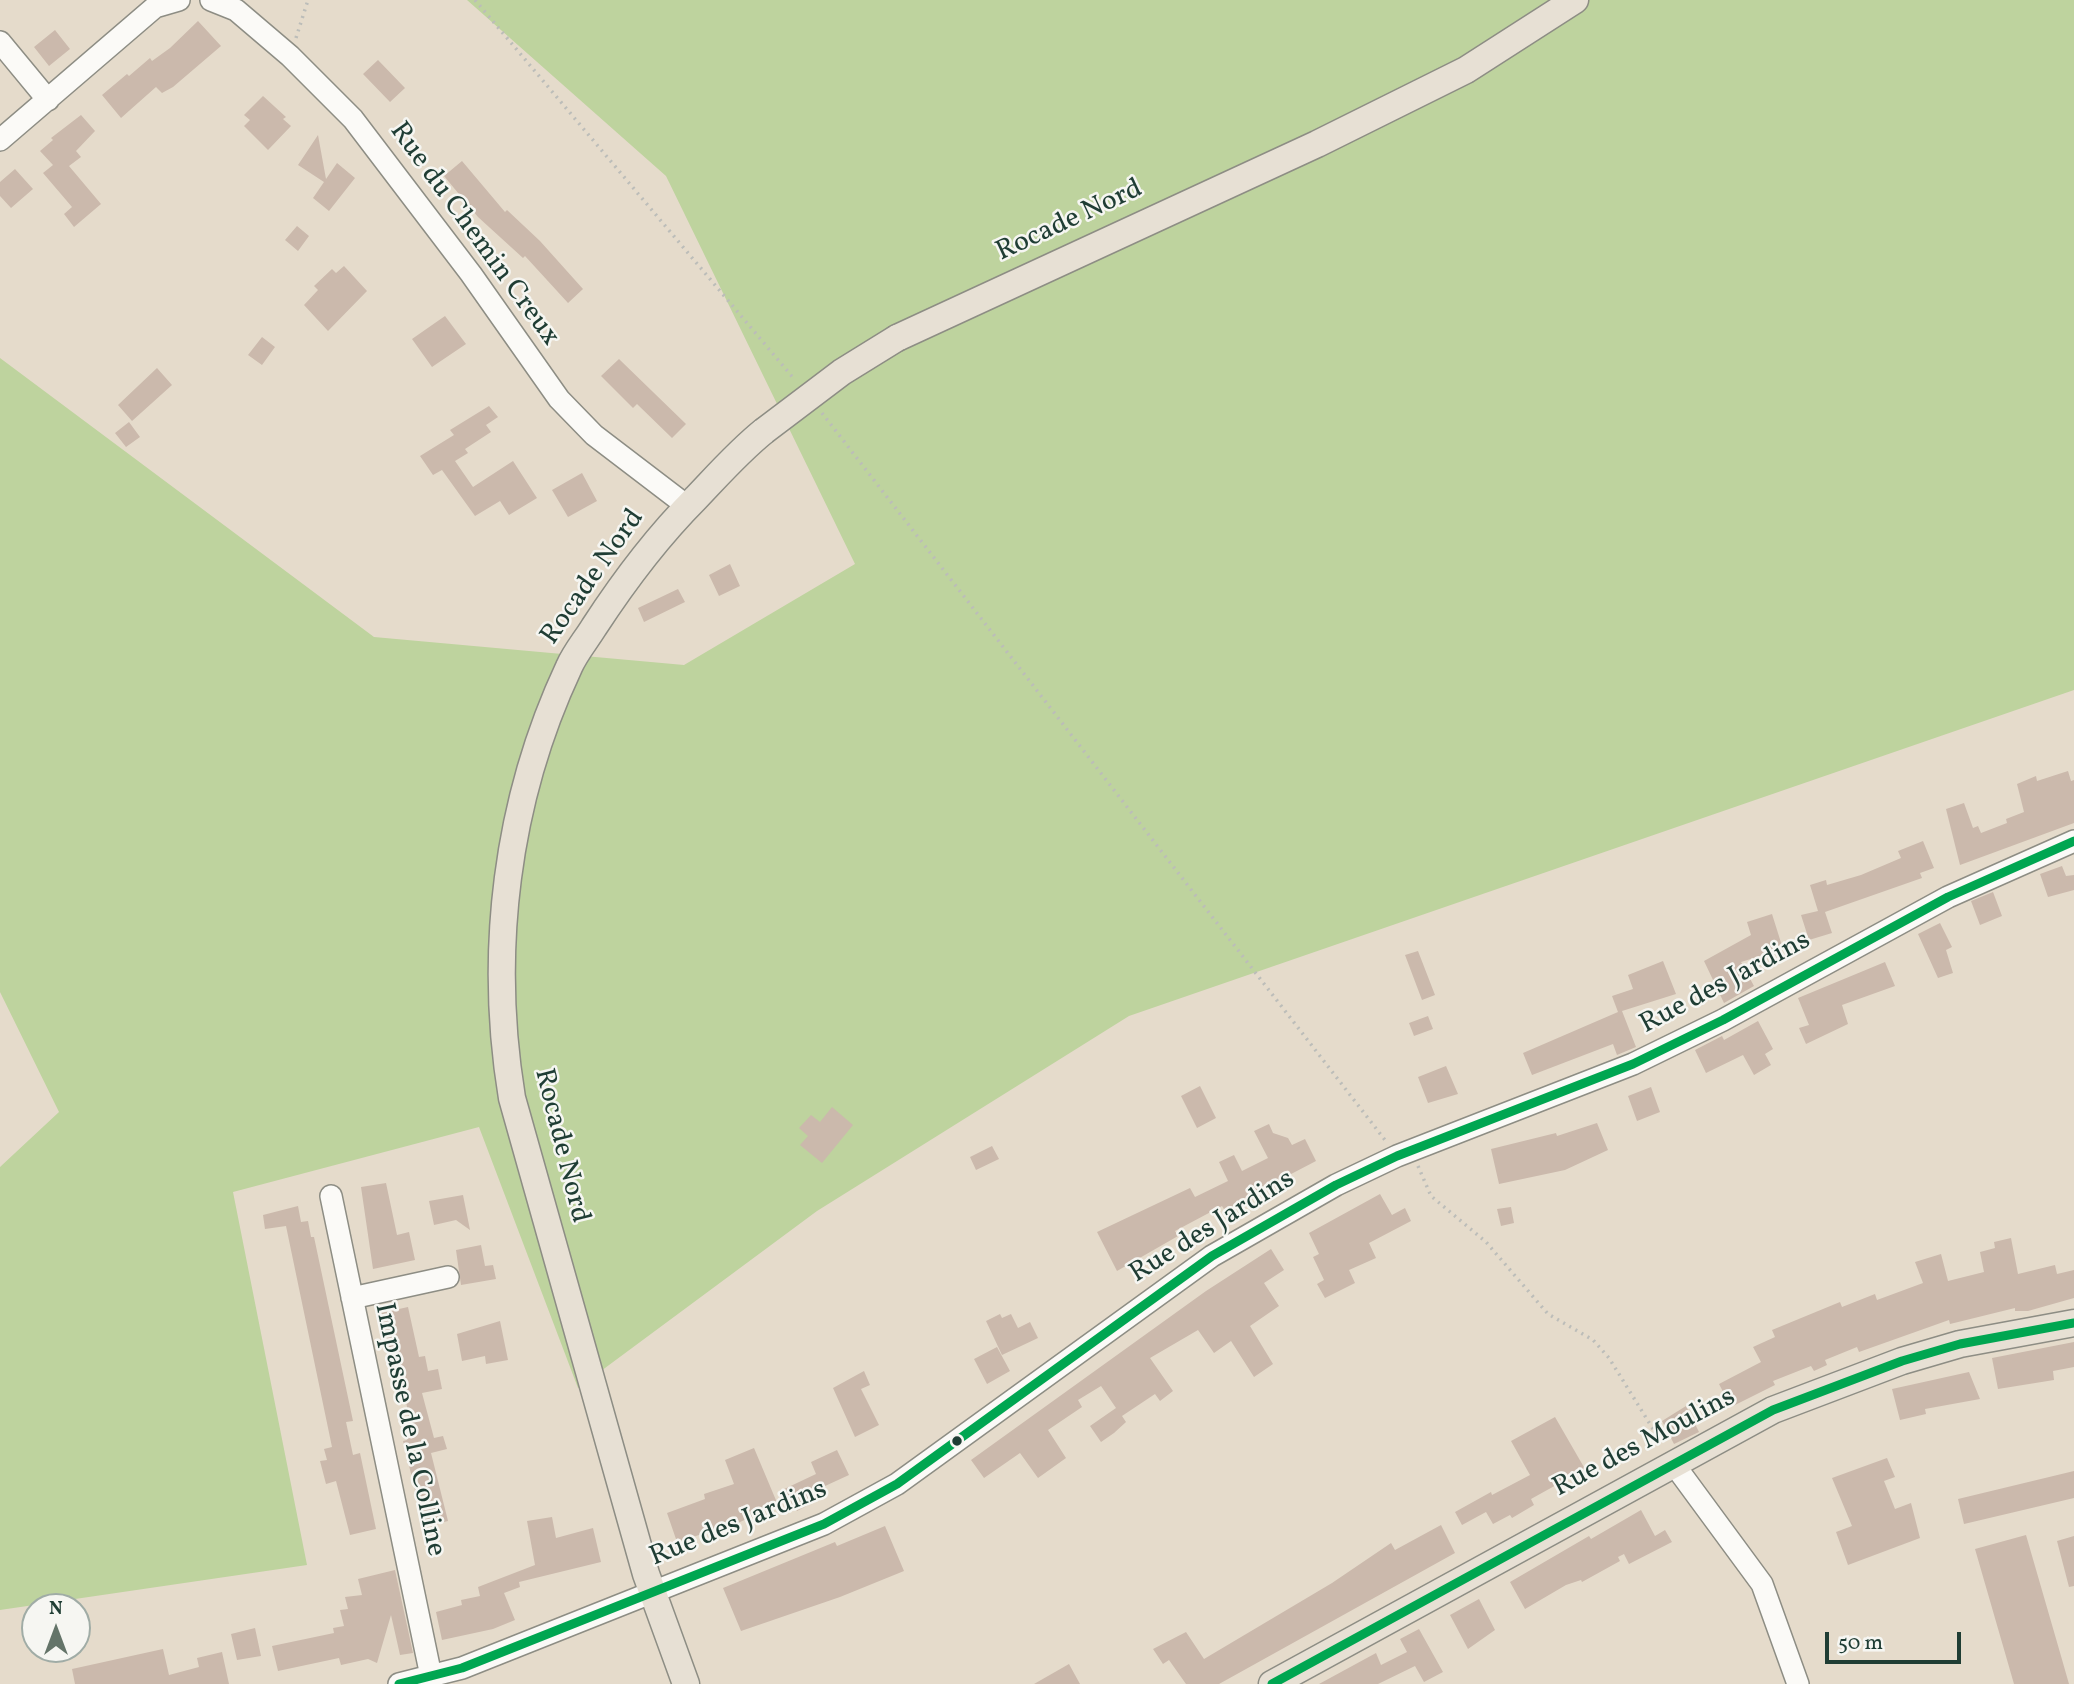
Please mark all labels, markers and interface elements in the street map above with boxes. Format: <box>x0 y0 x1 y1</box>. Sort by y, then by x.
street label: Rue du Chemin Creux <box>381 117 565 353</box>
street label: Rocade Nord <box>991 173 1149 271</box>
street label: Rocade Nord <box>535 504 653 652</box>
street label: Rue des Jardins <box>1635 925 1817 1043</box>
street label: Rocade Nord <box>525 1065 595 1227</box>
street label: Rue des Jardins <box>1124 1164 1302 1292</box>
street label: Impasse de la Colline <box>365 1300 451 1560</box>
street label: Rue des Moulins <box>1548 1382 1742 1506</box>
unlabelled marker <box>950 1434 964 1448</box>
street label: Rue des Jardins <box>645 1474 833 1576</box>
north arrow <box>21 1593 91 1663</box>
text: N <box>49 1596 63 1622</box>
scale bar <box>1829 1618 1966 1662</box>
text: 50 m <box>1838 1629 1883 1658</box>

